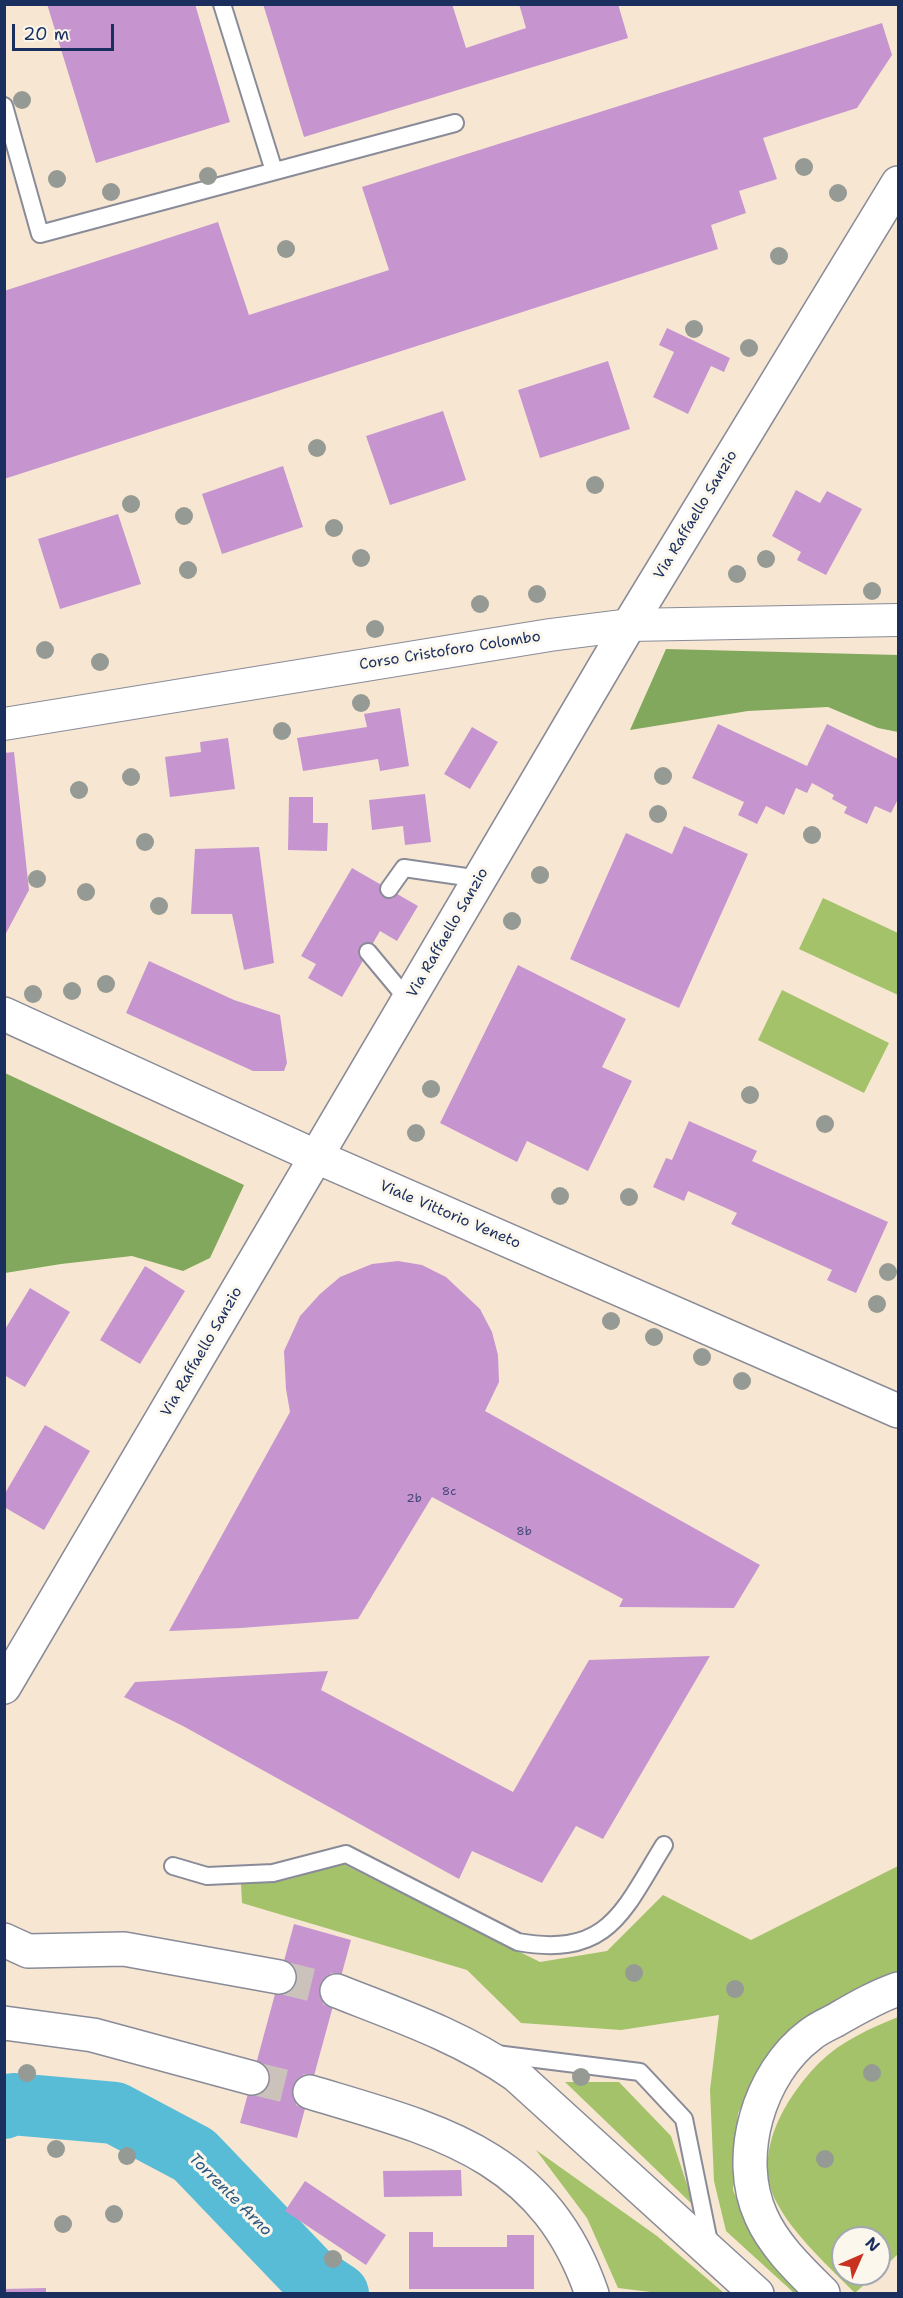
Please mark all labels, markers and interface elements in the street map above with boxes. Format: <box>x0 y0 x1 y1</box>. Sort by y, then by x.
scale bar <box>15 12 117 50</box>
text: 20 m <box>23 22 69 46</box>
street label: Via Raffaello Sanzio <box>650 447 742 583</box>
street label: Corso Cristoforo Colombo <box>358 628 542 674</box>
street label: Via Raffaello Sanzio <box>403 865 493 1001</box>
street label: Viale Vittorio Veneto <box>377 1177 523 1253</box>
street label: Via Raffaello Sanzio <box>157 1284 247 1420</box>
house number: 8c <box>442 1485 456 1499</box>
house number: 2b <box>406 1492 422 1506</box>
house number: 8b <box>516 1525 532 1539</box>
water label: Torrente Arno <box>185 2150 275 2240</box>
north arrow <box>831 2226 891 2286</box>
text: N <box>861 2232 885 2256</box>

